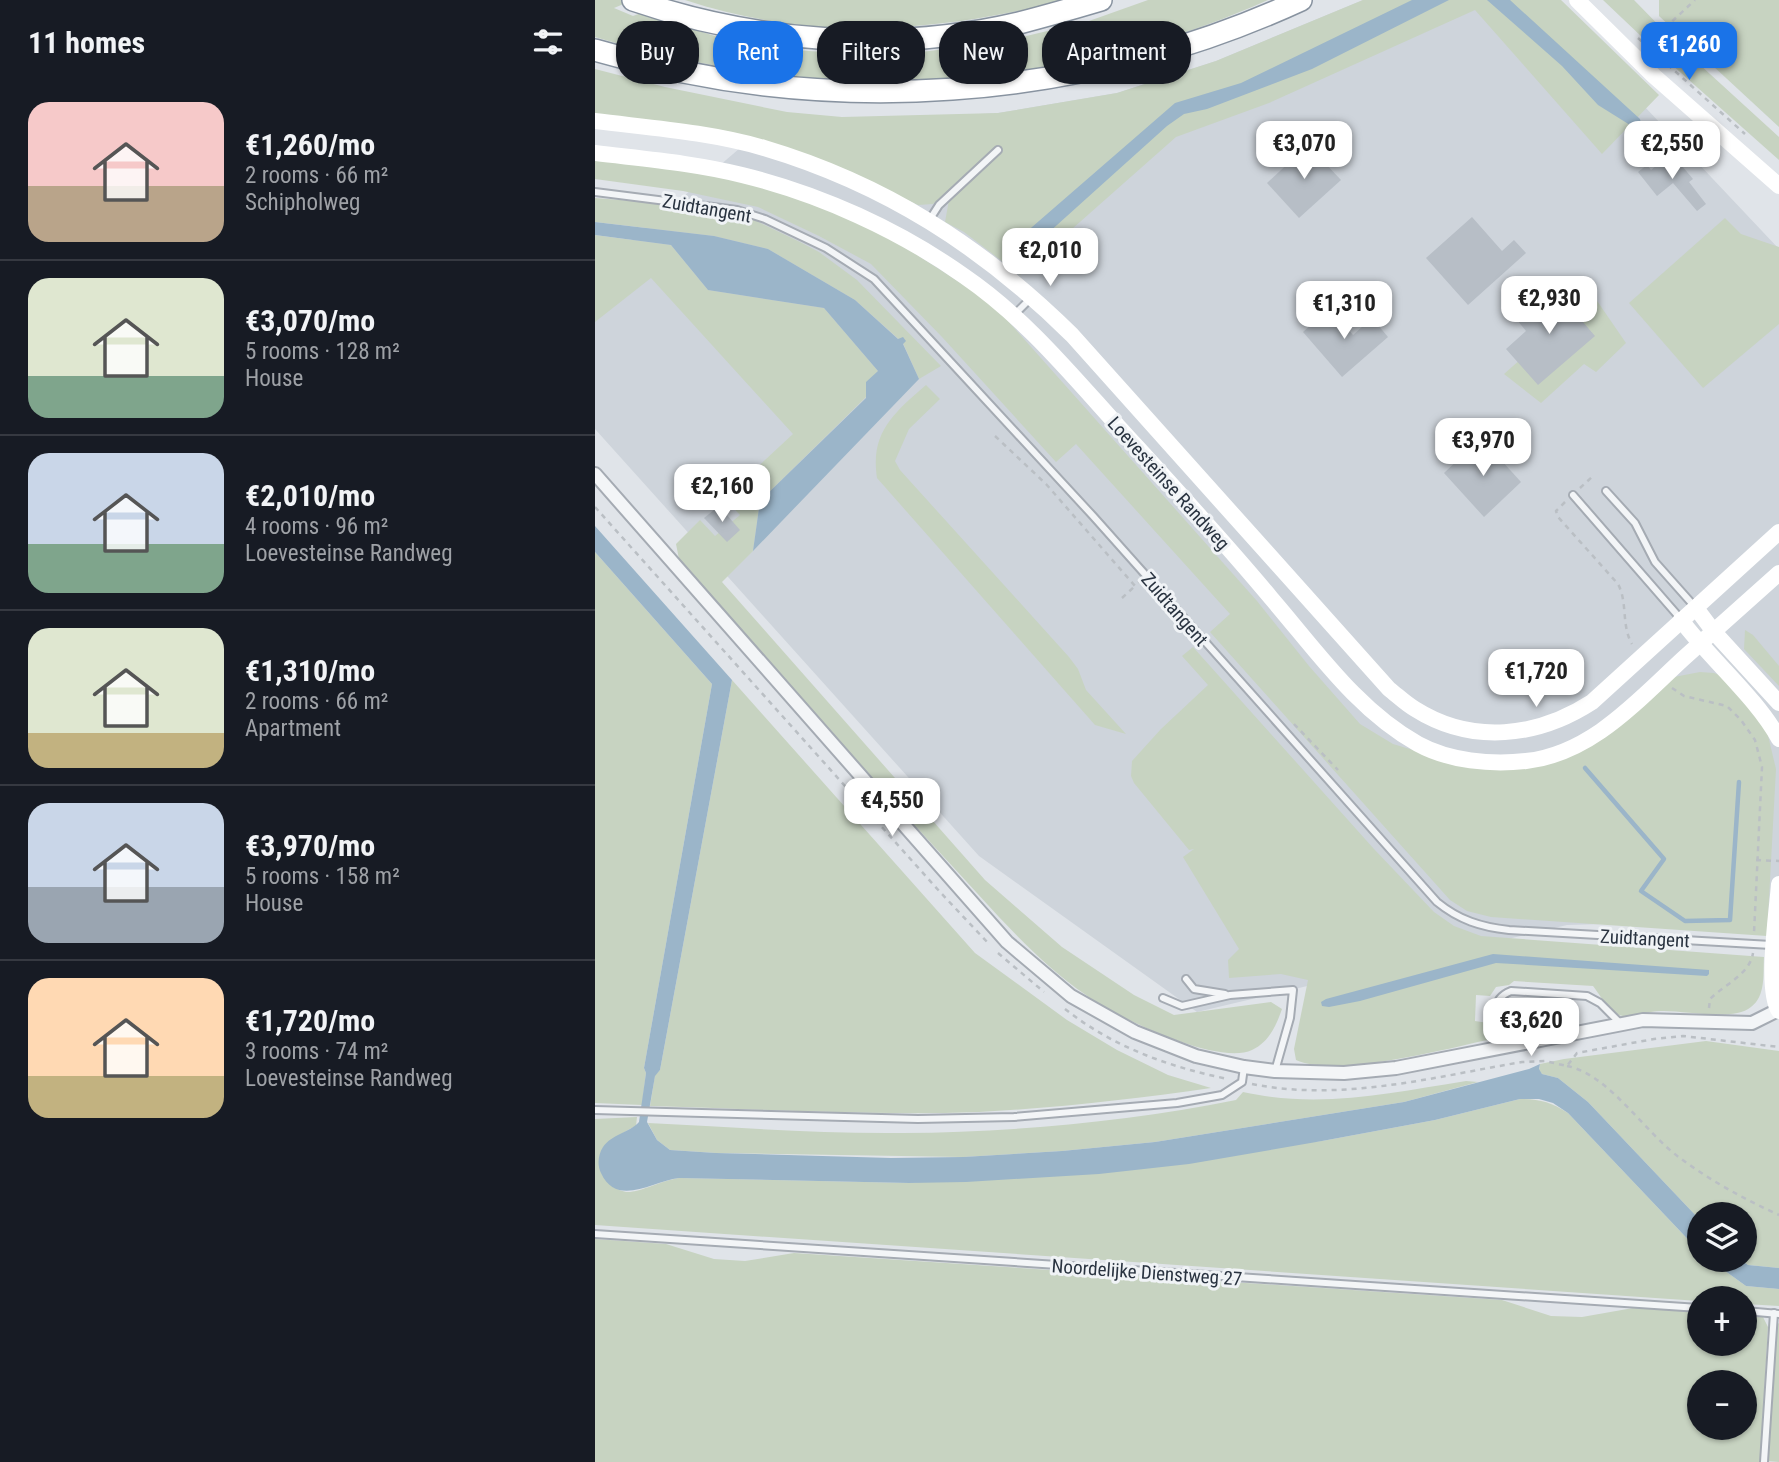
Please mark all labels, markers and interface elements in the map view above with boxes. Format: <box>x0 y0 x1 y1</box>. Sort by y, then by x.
chip: Buy <box>616 21 699 84</box>
chip: Rent <box>713 21 803 84</box>
chip: Filters <box>817 21 925 84</box>
chip: New <box>939 21 1028 84</box>
chip: Apartment <box>1042 21 1191 84</box>
pin: €1,260 <box>1632 22 1746 82</box>
icon: filters <box>529 23 567 61</box>
text: 11 homes <box>28 25 145 60</box>
text: €1,260 <box>1657 31 1721 58</box>
pin: €3,070 <box>1247 122 1361 181</box>
pin: €2,550 <box>1615 122 1729 181</box>
text: €1,260/mo <box>245 127 375 162</box>
icon: home <box>84 130 168 214</box>
text: €3,070 <box>1272 130 1336 157</box>
text: €2,550 <box>1640 130 1704 157</box>
text: 2 rooms · 66 m² <box>245 162 388 189</box>
text: Schipholweg <box>245 189 360 216</box>
street label: Zuidtangent <box>661 189 753 228</box>
pin: €2,010 <box>993 229 1107 288</box>
text: €2,010 <box>1018 237 1082 264</box>
pin: €2,930 <box>1492 276 1606 336</box>
pin: €1,310 <box>1287 282 1401 341</box>
text: €2,930 <box>1517 285 1581 312</box>
text: €1,310 <box>1312 290 1376 317</box>
text: €3,070/mo <box>245 303 375 338</box>
icon: home <box>84 306 168 390</box>
text: 5 rooms · 128 m² <box>245 338 400 365</box>
text: House <box>245 365 303 392</box>
street label: Loevesteinse Randweg <box>1103 412 1235 555</box>
pin: €3,970 <box>1426 419 1540 478</box>
text: €3,970 <box>1451 427 1515 454</box>
pin: €2,160 <box>665 464 779 524</box>
text: €2,160 <box>690 473 754 500</box>
text: €2,010/mo <box>245 478 375 513</box>
icon: home <box>84 481 168 565</box>
text: 4 rooms · 96 m² <box>245 513 388 540</box>
text: Loevesteinse Randweg <box>245 540 452 567</box>
street label: Zuidtangent <box>1136 568 1213 651</box>
pin: €1,720 <box>1479 650 1593 709</box>
text: €1,310/mo <box>245 653 375 688</box>
icon: home <box>84 656 168 740</box>
text: €1,720 <box>1504 658 1568 685</box>
text: 2 rooms · 66 m² <box>245 688 388 715</box>
text: Apartment <box>245 715 341 742</box>
pin: €4,550 <box>835 778 949 838</box>
text: €4,550 <box>860 787 924 814</box>
text: €3,970/mo <box>245 828 375 863</box>
icon: home <box>84 831 168 915</box>
text: 5 rooms · 158 m² <box>245 863 400 890</box>
text: House <box>245 890 303 917</box>
street label: Zuidtangent <box>1600 925 1690 952</box>
pin: €3,620 <box>1474 998 1588 1058</box>
text: €1,720/mo <box>245 1003 375 1038</box>
icon: home <box>84 1006 168 1090</box>
text: €3,620 <box>1499 1007 1563 1034</box>
text: 3 rooms · 74 m² <box>245 1038 388 1065</box>
text: Loevesteinse Randweg <box>245 1065 452 1092</box>
map controls <box>1687 1202 1757 1440</box>
button: layers <box>1687 1202 1757 1272</box>
street label: Noordelijke Dienstweg 27 <box>1051 1254 1243 1291</box>
button: + <box>1687 1286 1757 1356</box>
button: − <box>1687 1370 1757 1440</box>

